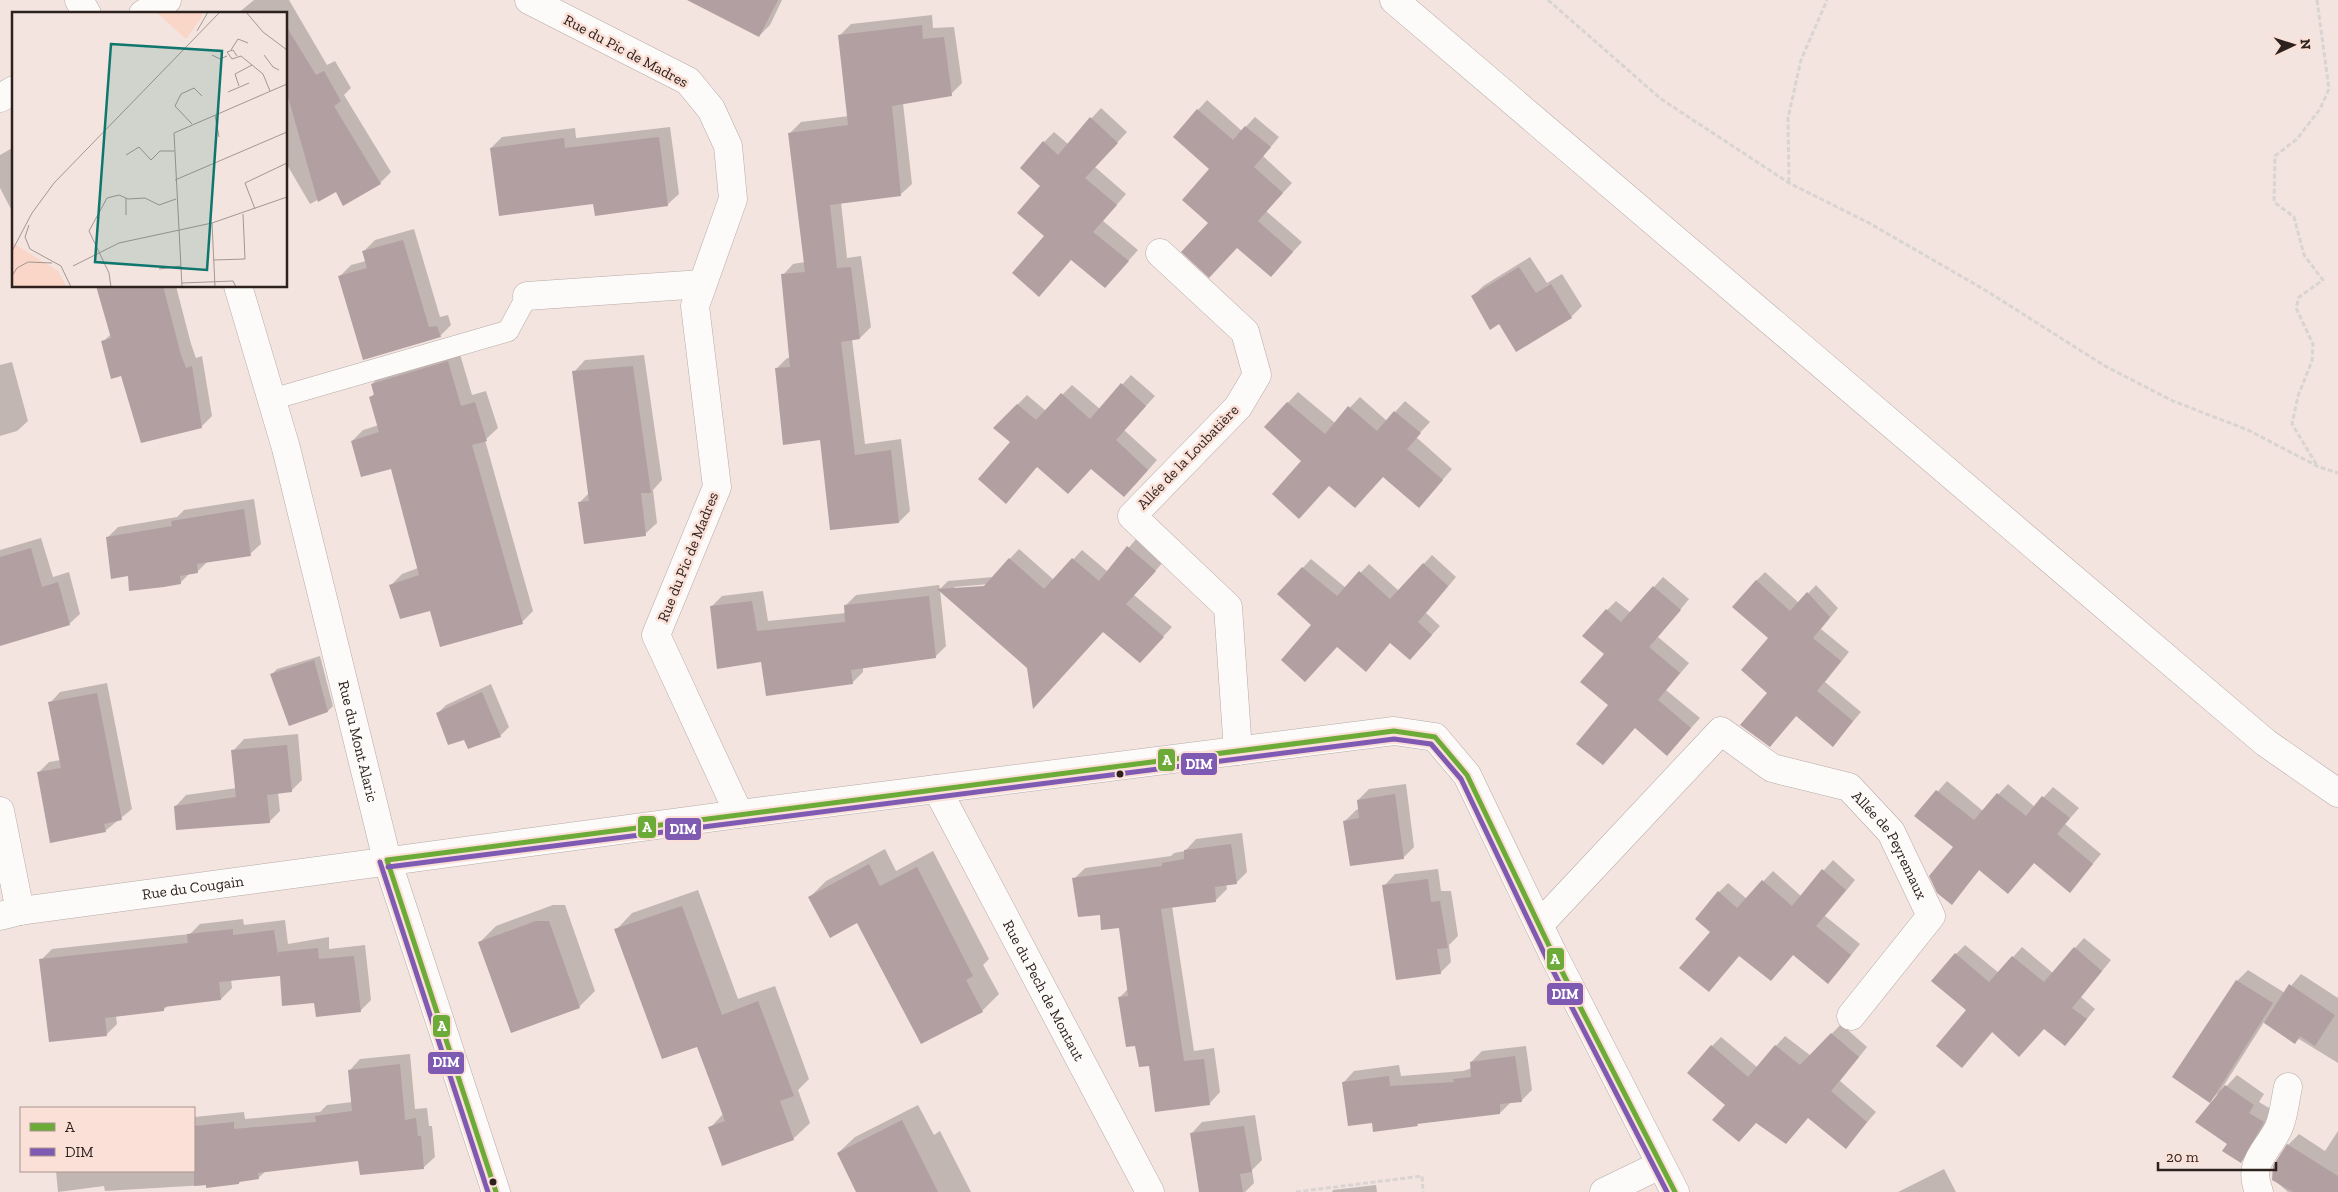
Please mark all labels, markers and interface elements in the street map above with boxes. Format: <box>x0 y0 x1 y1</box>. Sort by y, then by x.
street label: Rue du Pic de Madres <box>561 11 691 91</box>
inset map <box>12 12 288 288</box>
north arrow <box>2268 20 2318 70</box>
text: N <box>2297 38 2314 50</box>
street label: Allée de la Loubatière <box>1134 401 1242 513</box>
street label: Rue du Pic de Madres <box>654 489 722 625</box>
street label: Rue du Mont Alaric <box>334 679 381 804</box>
line badge: A <box>1157 748 1176 772</box>
text: A <box>1162 752 1172 769</box>
line badge: DIM <box>1180 752 1218 776</box>
text: DIM <box>1185 756 1213 773</box>
unlabelled marker <box>1115 769 1125 779</box>
street label: Allée de Peyremaux <box>1848 787 1931 902</box>
line badge: A <box>637 815 657 839</box>
line badge: DIM <box>664 817 702 841</box>
text: A <box>642 819 652 836</box>
text: DIM <box>669 821 697 838</box>
street label: Rue du Cougain <box>141 872 245 903</box>
street label: Rue du Pech de Montaut <box>999 917 1088 1065</box>
line badge: A <box>1546 947 1565 971</box>
text: A <box>1550 951 1560 968</box>
line badge: DIM <box>1546 982 1584 1006</box>
text: DIM <box>1551 986 1579 1003</box>
line badge: A <box>432 1014 451 1038</box>
text: A <box>437 1018 447 1035</box>
line badge: DIM <box>427 1051 465 1075</box>
text: DIM <box>432 1054 460 1071</box>
legend <box>20 1107 195 1172</box>
text: A <box>65 1118 75 1136</box>
scale bar <box>2158 1140 2276 1172</box>
text: DIM <box>65 1143 93 1161</box>
text: 20 m <box>2166 1148 2199 1166</box>
unlabelled marker <box>488 1177 498 1187</box>

